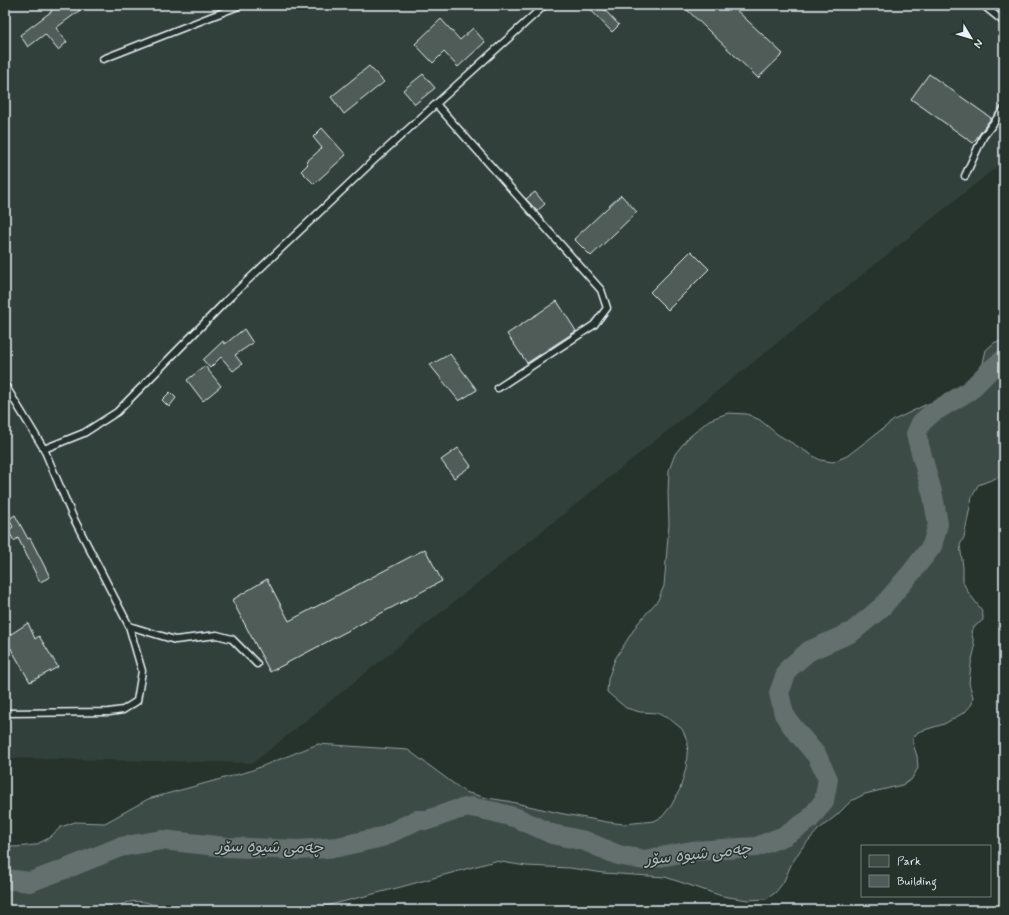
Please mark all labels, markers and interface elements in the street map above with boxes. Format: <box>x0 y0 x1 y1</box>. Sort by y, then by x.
north arrow <box>951 18 991 58</box>
text: N <box>970 36 986 51</box>
water label: چەمی شیوە سۆر <box>214 836 325 859</box>
water label: چەمی شیوە سۆر <box>642 838 753 871</box>
legend <box>861 845 991 897</box>
text: Park <box>897 854 921 870</box>
text: Building <box>897 874 937 891</box>

